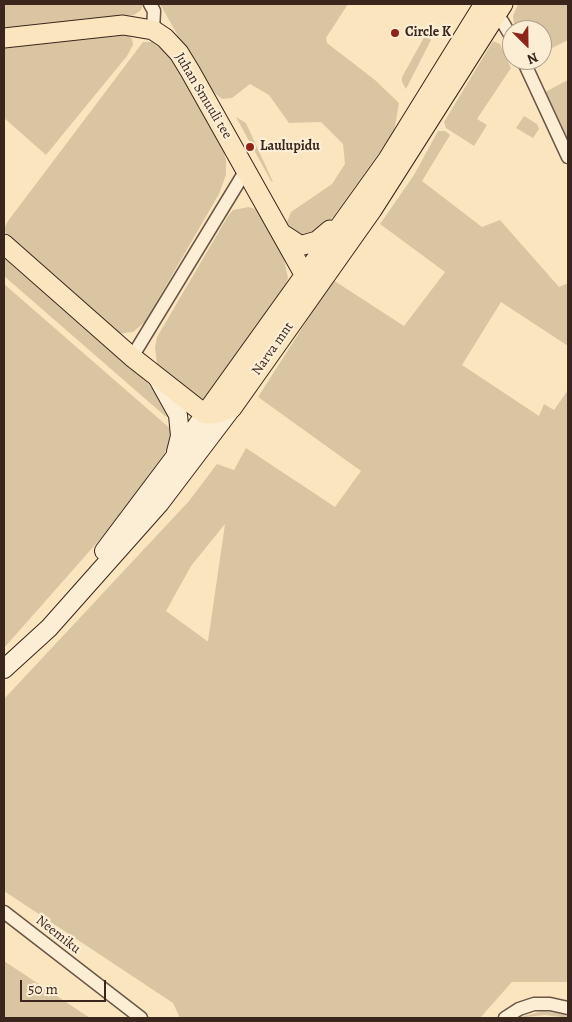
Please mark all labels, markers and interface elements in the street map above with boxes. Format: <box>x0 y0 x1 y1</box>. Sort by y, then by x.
north arrow <box>502 20 552 70</box>
place label: Circle K <box>405 25 451 41</box>
marker: Circle K <box>389 27 401 39</box>
text: N <box>524 48 541 69</box>
street label: Juhan Smuuli tee <box>171 50 235 142</box>
place label: Laulupidu <box>260 139 320 155</box>
marker: Laulupidu <box>244 141 256 153</box>
street label: Narva mnt <box>249 319 297 379</box>
street label: Neemiku <box>32 912 84 958</box>
scale bar <box>22 970 109 1002</box>
text: 50 m <box>28 979 58 999</box>

